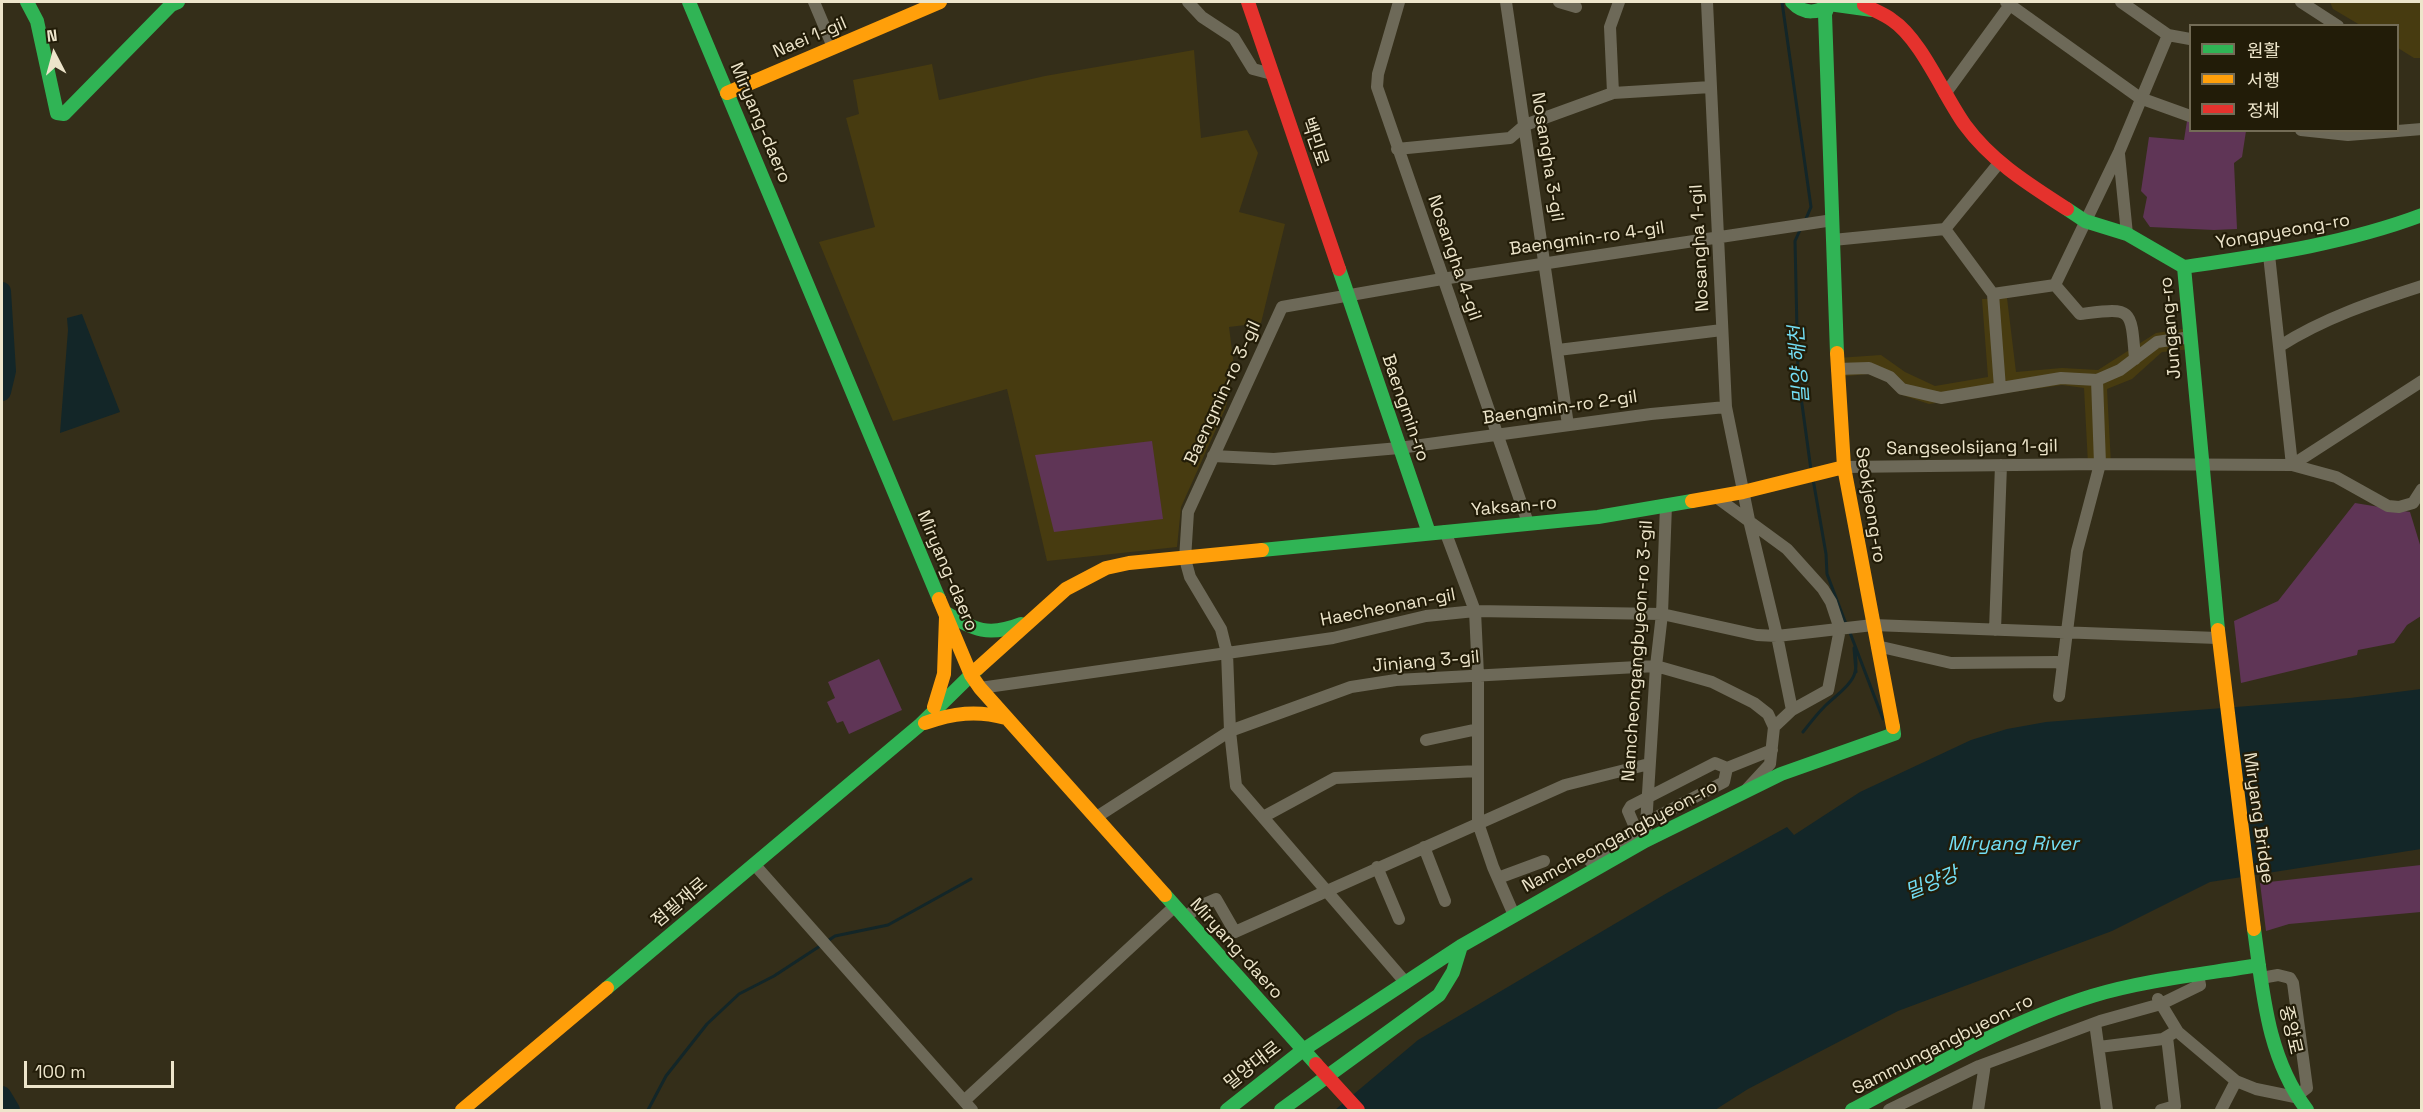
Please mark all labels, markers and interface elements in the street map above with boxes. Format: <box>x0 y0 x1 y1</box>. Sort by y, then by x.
street label: Naei 1-gil <box>770 13 850 63</box>
north arrow <box>24 24 84 84</box>
legend <box>2189 24 2399 132</box>
text: N <box>46 25 58 47</box>
text: 원활 <box>2247 39 2280 62</box>
street label: Miryang-daero <box>725 59 795 187</box>
text: 서행 <box>2247 69 2280 92</box>
street label: Nosangha 3-gil <box>1526 91 1568 223</box>
text: 정체 <box>2247 99 2280 122</box>
street label: 백민로 <box>1296 115 1332 169</box>
street label: Nosangha 1-gil <box>1686 184 1714 312</box>
street label: Nosangha 4-gil <box>1422 192 1486 324</box>
street label: Yongpyeong-ro <box>2214 210 2352 254</box>
street label: Baengmin-ro 4-gil <box>1508 217 1666 261</box>
street label: Jungang-ro <box>2156 276 2186 380</box>
street label: Baengmin-ro 3-gil <box>1180 318 1266 468</box>
water label: 밀양 해천 <box>1785 325 1815 405</box>
street label: Baengmin-ro <box>1377 352 1433 464</box>
street label: Baengmin-ro 2-gil <box>1481 386 1639 430</box>
street label: Sangseolsijang 1-gil <box>1886 436 2058 460</box>
street label: Seokjeong-ro <box>1850 445 1890 565</box>
street label: Yaksan-ro <box>1470 492 1558 522</box>
street label: Miryang-daero <box>912 507 982 635</box>
street label: Namcheongangbyeon-ro 3-gil <box>1618 519 1658 783</box>
street label: Haecheonan-gil <box>1319 584 1457 632</box>
street label: Jinjang 3-gil <box>1371 647 1481 677</box>
street label: Miryang Bridge <box>2238 751 2278 885</box>
street label: Namcheongangbyeon-ro <box>1519 776 1721 898</box>
water label: Miryang River <box>1948 833 2078 857</box>
water label: 밀양강 <box>1902 863 1962 905</box>
street label: 점필재로 <box>648 873 712 933</box>
street label: Miryang-daero <box>1185 894 1287 1004</box>
street label: Sammungangbyeon-ro <box>1849 990 2037 1100</box>
street label: 중앙로 <box>2274 1003 2306 1057</box>
street label: 밀양대로 <box>1220 1037 1286 1095</box>
scale bar <box>27 1049 177 1087</box>
text: 100 m <box>35 1060 86 1083</box>

